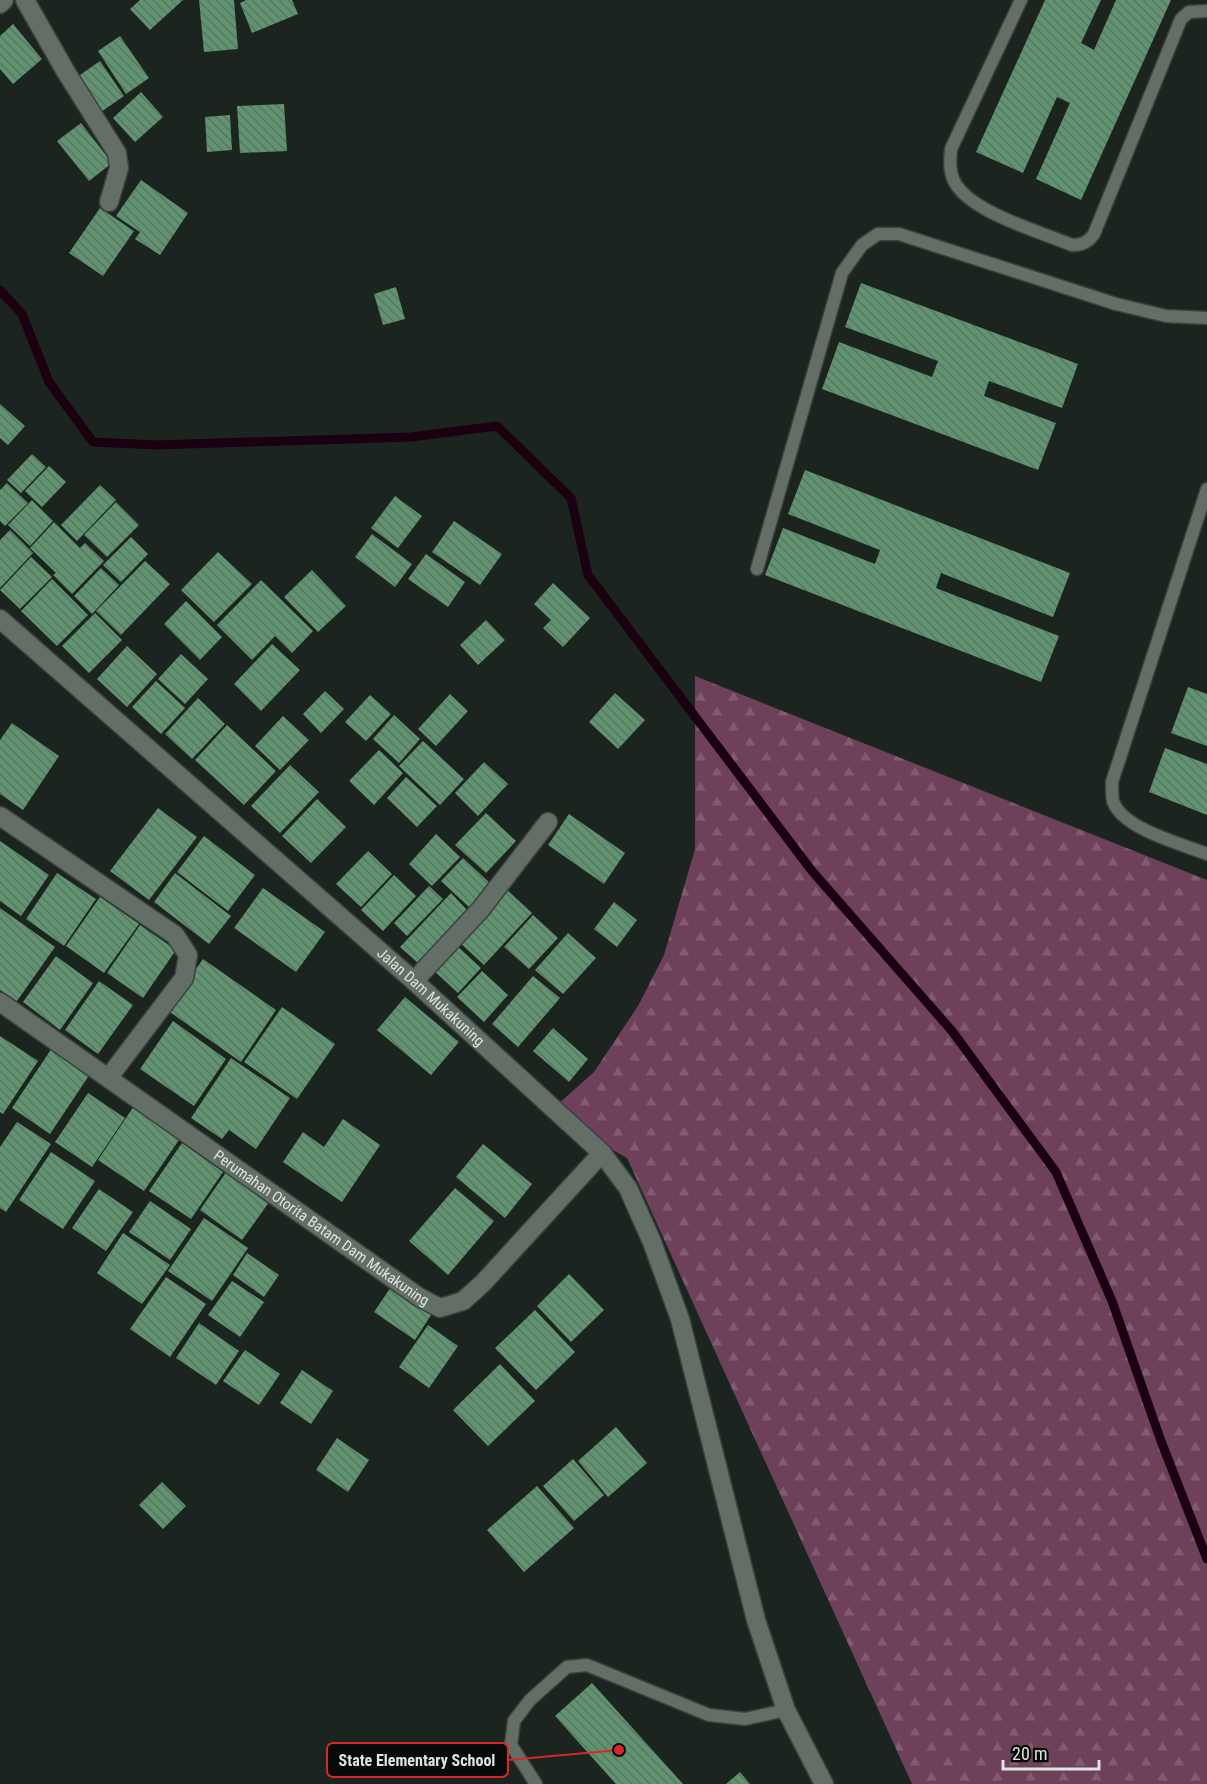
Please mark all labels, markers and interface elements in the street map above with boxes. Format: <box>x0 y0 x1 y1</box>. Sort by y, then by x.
street label: Jalan Dam Mukakuning <box>373 944 488 1050</box>
street label: Perumahan Otorita Batam Dam Mukakuning <box>210 1146 432 1310</box>
scale bar <box>1003 1733 1099 1771</box>
callout: State Elementary School <box>327 1743 508 1777</box>
text: 20 m <box>1012 1743 1047 1764</box>
text: State Elementary School <box>339 1751 495 1770</box>

